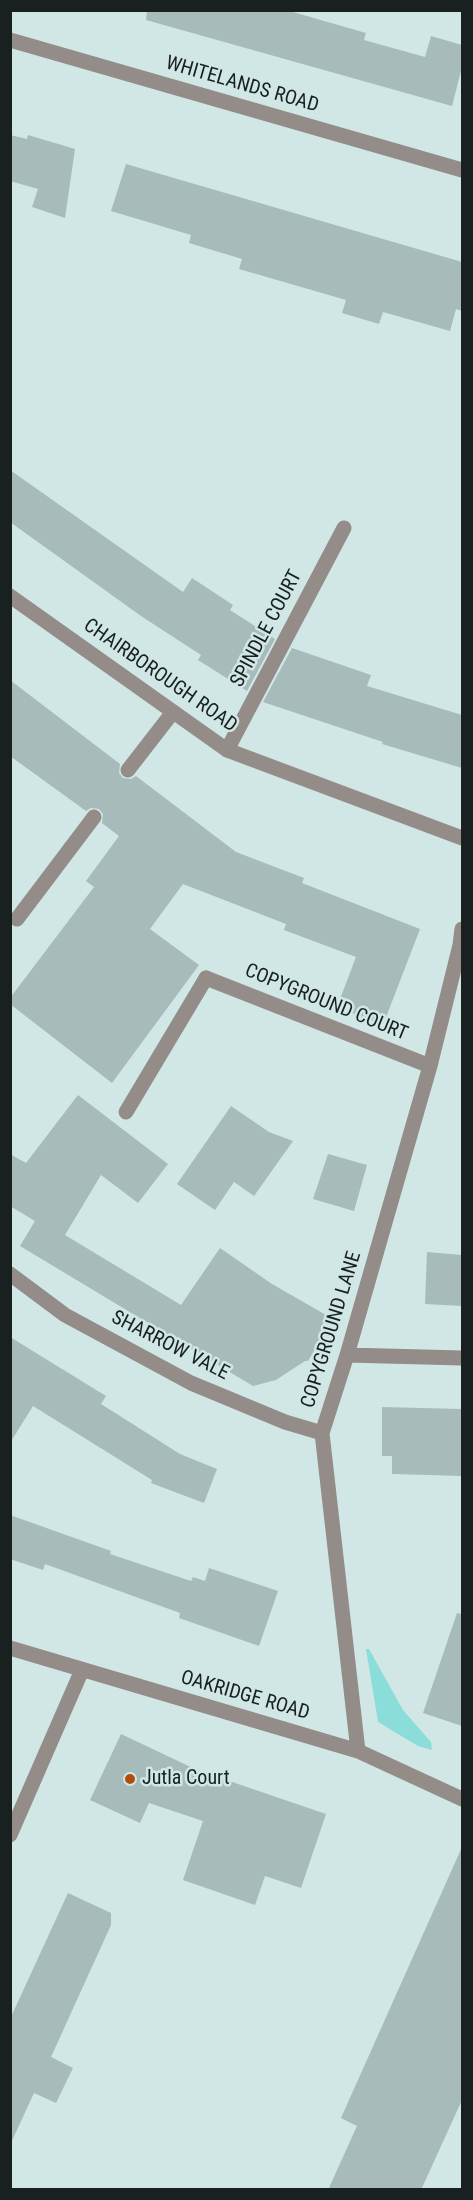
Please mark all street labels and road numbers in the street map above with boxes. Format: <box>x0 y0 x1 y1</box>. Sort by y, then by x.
street label: WHITELANDS ROAD <box>163 52 321 118</box>
street label: SPINDLE COURT <box>226 566 308 692</box>
street label: CHAIRBOROUGH ROAD <box>79 614 241 738</box>
street label: COPYGROUND COURT <box>241 959 411 1047</box>
street label: COPYGROUND LANE <box>297 1249 367 1411</box>
street label: SHARROW VALE <box>107 1306 233 1386</box>
street label: OAKRIDGE ROAD <box>178 1666 312 1726</box>

